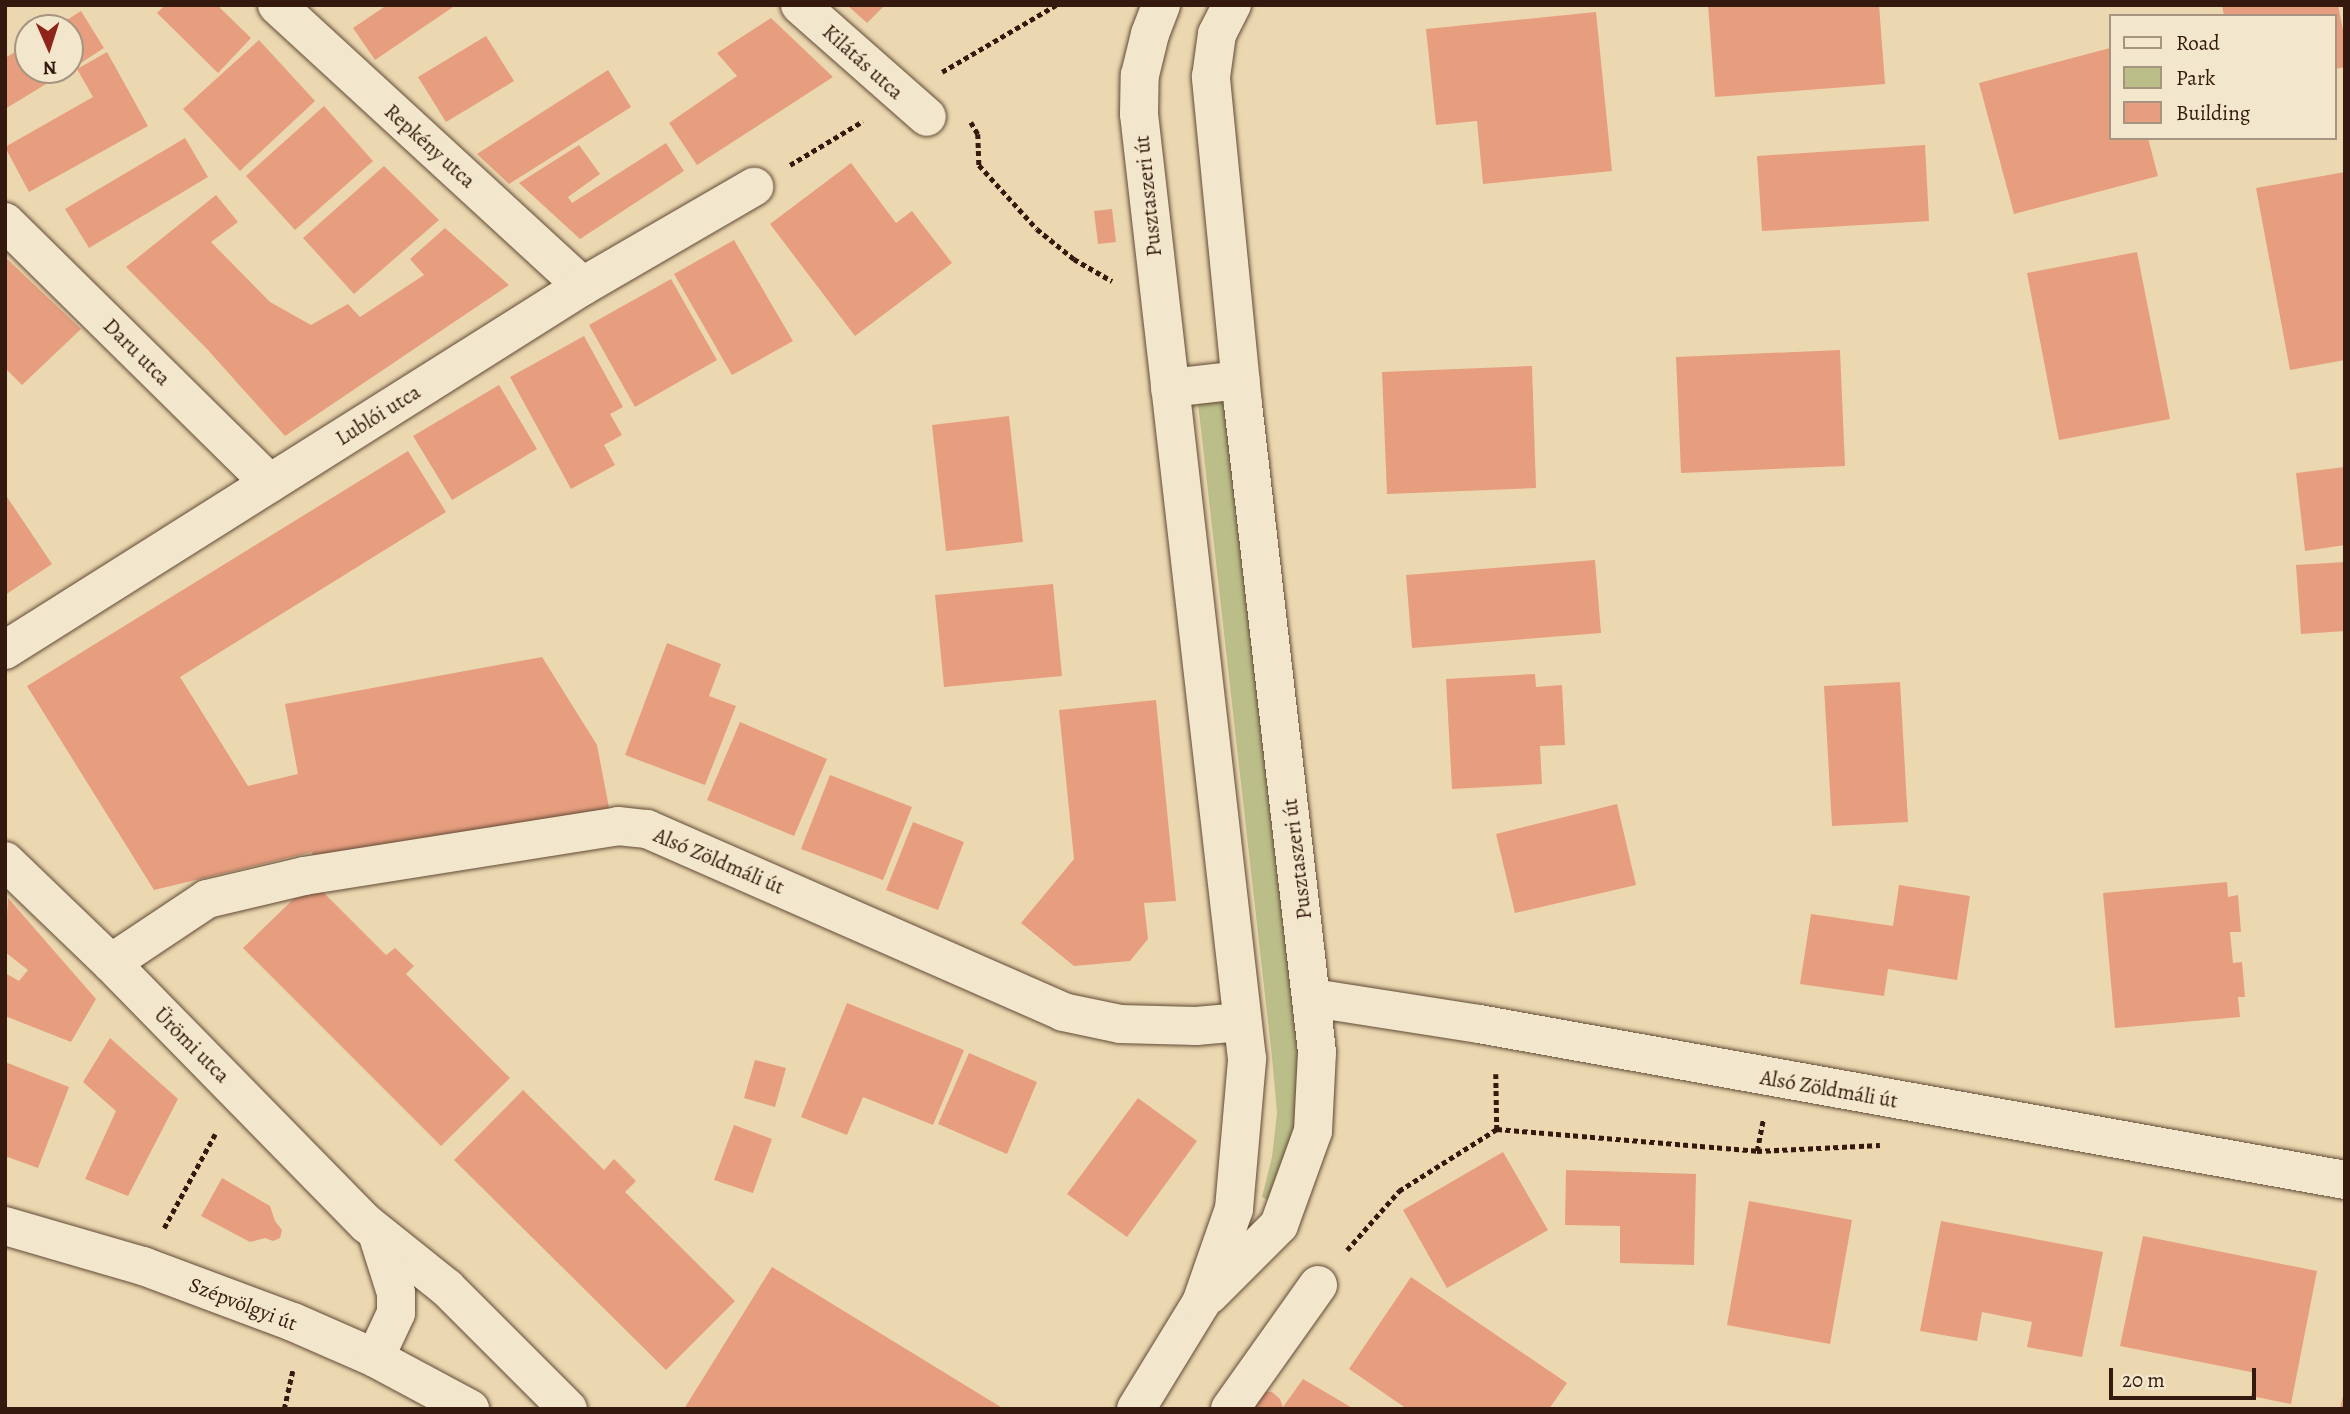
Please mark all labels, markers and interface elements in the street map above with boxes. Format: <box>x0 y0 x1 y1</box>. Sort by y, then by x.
north arrow <box>14 14 84 84</box>
legend <box>2108 14 2336 140</box>
street label: Kilátás utca <box>817 19 909 105</box>
text: Road <box>2176 29 2220 57</box>
text: N <box>42 55 58 81</box>
text: Park <box>2176 64 2215 92</box>
street label: Repkény utca <box>379 99 481 193</box>
text: Building <box>2176 99 2250 127</box>
street label: Pusztaszeri út <box>1129 134 1167 258</box>
street label: Daru utca <box>98 313 176 391</box>
street label: Lublói utca <box>331 379 425 451</box>
street label: Pusztaszeri út <box>1277 797 1317 921</box>
street label: Alsó Zöldmáli út <box>650 822 788 900</box>
street label: Ürömi utca <box>149 1002 235 1088</box>
street label: Alsó Zöldmáli út <box>1758 1065 1900 1113</box>
street label: Szépvölgyi út <box>185 1272 301 1336</box>
scale bar <box>2112 1354 2259 1398</box>
text: 20 m <box>2122 1366 2165 1394</box>

